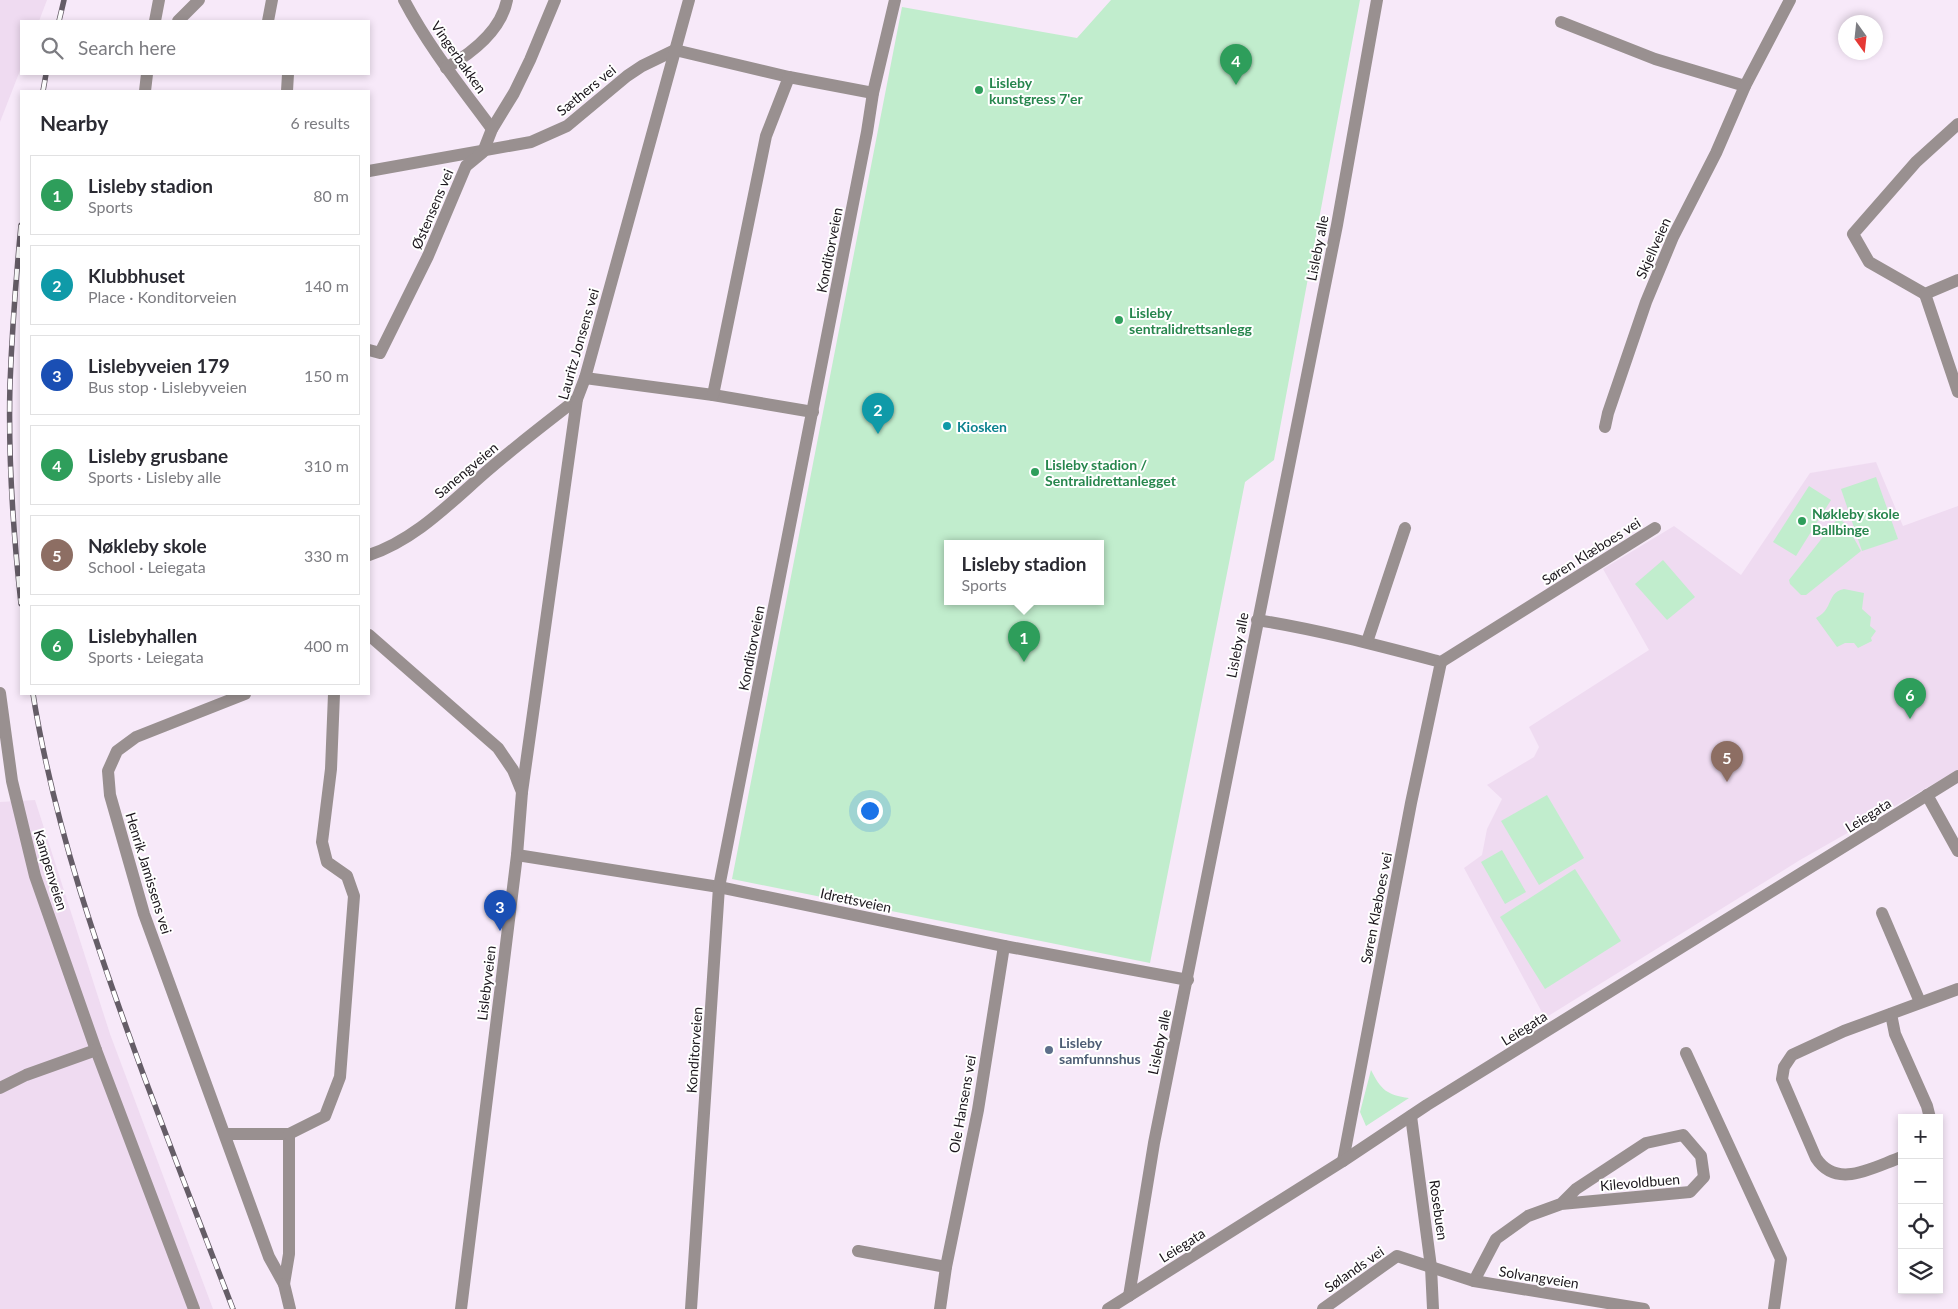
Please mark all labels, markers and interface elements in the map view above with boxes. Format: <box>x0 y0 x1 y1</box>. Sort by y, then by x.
north arrow <box>1838 15 1883 60</box>
street label: Vingerbakken <box>428 18 490 96</box>
search box <box>20 20 370 75</box>
icon: search <box>38 34 66 62</box>
text: Search here <box>78 36 176 59</box>
pin: 4 <box>1220 44 1252 85</box>
street label: Sæthers vei <box>553 61 619 119</box>
place label: Lisleby kunstgress 7'er <box>989 74 1083 107</box>
marker: Lisleby kunstgress 7'er <box>973 84 985 96</box>
text: Nearby <box>40 110 108 135</box>
text: 6 results <box>290 113 350 132</box>
street label: Østensens vei <box>407 166 457 252</box>
text: Lisleby stadion <box>88 174 213 197</box>
text: 1 <box>52 186 62 205</box>
text: 80 m <box>313 186 349 205</box>
text: Sports <box>88 197 133 216</box>
street label: Konditorveien <box>812 206 846 294</box>
street label: Lisleby alle <box>1302 214 1332 282</box>
street label: Skjellveien <box>1632 215 1674 281</box>
text: Klubbhuset <box>88 264 185 287</box>
text: 2 <box>52 276 62 295</box>
text: 140 m <box>304 276 349 295</box>
text: Place · Konditorveien <box>88 287 237 306</box>
street label: Lauritz Jonsens vei <box>554 287 602 401</box>
place label: Lisleby sentralidrettsanlegg <box>1129 304 1253 337</box>
marker: Lisleby sentralidrettsanlegg <box>1113 314 1125 326</box>
text: Lislebyveien 179 <box>88 354 230 377</box>
text: 3 <box>52 366 62 385</box>
text: 150 m <box>304 366 349 385</box>
text: Bus stop · Lislebyveien <box>88 377 247 396</box>
pin: 2 <box>862 393 894 434</box>
place label: Kiosken <box>957 418 1007 435</box>
marker: Kiosken <box>941 420 953 432</box>
street label: Sanengveien <box>431 439 501 501</box>
text: Lisleby grusbane <box>88 444 228 467</box>
text: 4 <box>52 456 62 475</box>
text: 310 m <box>304 456 349 475</box>
place label: Lisleby stadion / Sentralidrettanlegget <box>1045 456 1177 489</box>
marker: Lisleby stadion / Sentralidrettanlegget <box>1029 466 1041 478</box>
text: Sports · Lisleby alle <box>88 467 221 486</box>
place label: Nøkleby skole Ballbinge <box>1812 505 1900 538</box>
street label: Søren Klæboes vei <box>1538 514 1644 588</box>
marker: Nøkleby skole Ballbinge <box>1796 515 1808 527</box>
text: Nøkleby skole <box>88 534 207 557</box>
popup <box>944 540 1104 605</box>
text: 5 <box>52 546 62 565</box>
text: 330 m <box>304 546 349 565</box>
text: Lisleby stadion <box>962 552 1086 575</box>
text: School · Leiegata <box>88 557 206 576</box>
text: Sports <box>962 575 1007 594</box>
street label: Konditorveien <box>734 604 768 692</box>
street label: Lisleby alle <box>1222 611 1252 679</box>
pin: 1 <box>1008 621 1040 662</box>
text: Lislebyhallen <box>88 624 197 647</box>
text: 6 <box>52 636 62 655</box>
text: 400 m <box>304 636 349 655</box>
text: Sports · Leiegata <box>88 647 204 666</box>
pin: 6 <box>1894 678 1926 719</box>
pin: 5 <box>1711 741 1743 782</box>
street label: Leiegata <box>1842 794 1894 836</box>
your location <box>857 798 883 824</box>
street label: Henrik Jamissens vei <box>122 810 176 936</box>
street label: Kampenveien <box>31 828 71 912</box>
street label: Søren Klæboes vei <box>1357 851 1395 965</box>
street label: Idrettsveien <box>819 884 893 916</box>
pin: 3 <box>484 890 516 931</box>
street label: Lislebyveien <box>473 945 499 1021</box>
street label: Konditorveien <box>682 1006 706 1094</box>
street label: Leiegata <box>1498 1007 1550 1049</box>
street label: Lisleby alle <box>1144 1008 1174 1076</box>
place label: Lisleby samfunnshus <box>1059 1034 1141 1067</box>
marker: Lisleby samfunnshus <box>1043 1044 1055 1056</box>
street label: Ole Hansens vei <box>945 1054 979 1154</box>
map controls <box>1898 1114 1943 1294</box>
button: + <box>1898 1114 1943 1159</box>
button: − <box>1898 1159 1943 1204</box>
street label: Kilevoldbuen <box>1599 1170 1681 1194</box>
street label: Rosebuen <box>1426 1179 1452 1241</box>
button: locate <box>1898 1204 1943 1249</box>
street label: Leiegata <box>1156 1224 1208 1266</box>
street label: Sølands vei <box>1321 1242 1387 1296</box>
button: layers <box>1898 1249 1943 1294</box>
street label: Solvangveien <box>1498 1262 1580 1292</box>

